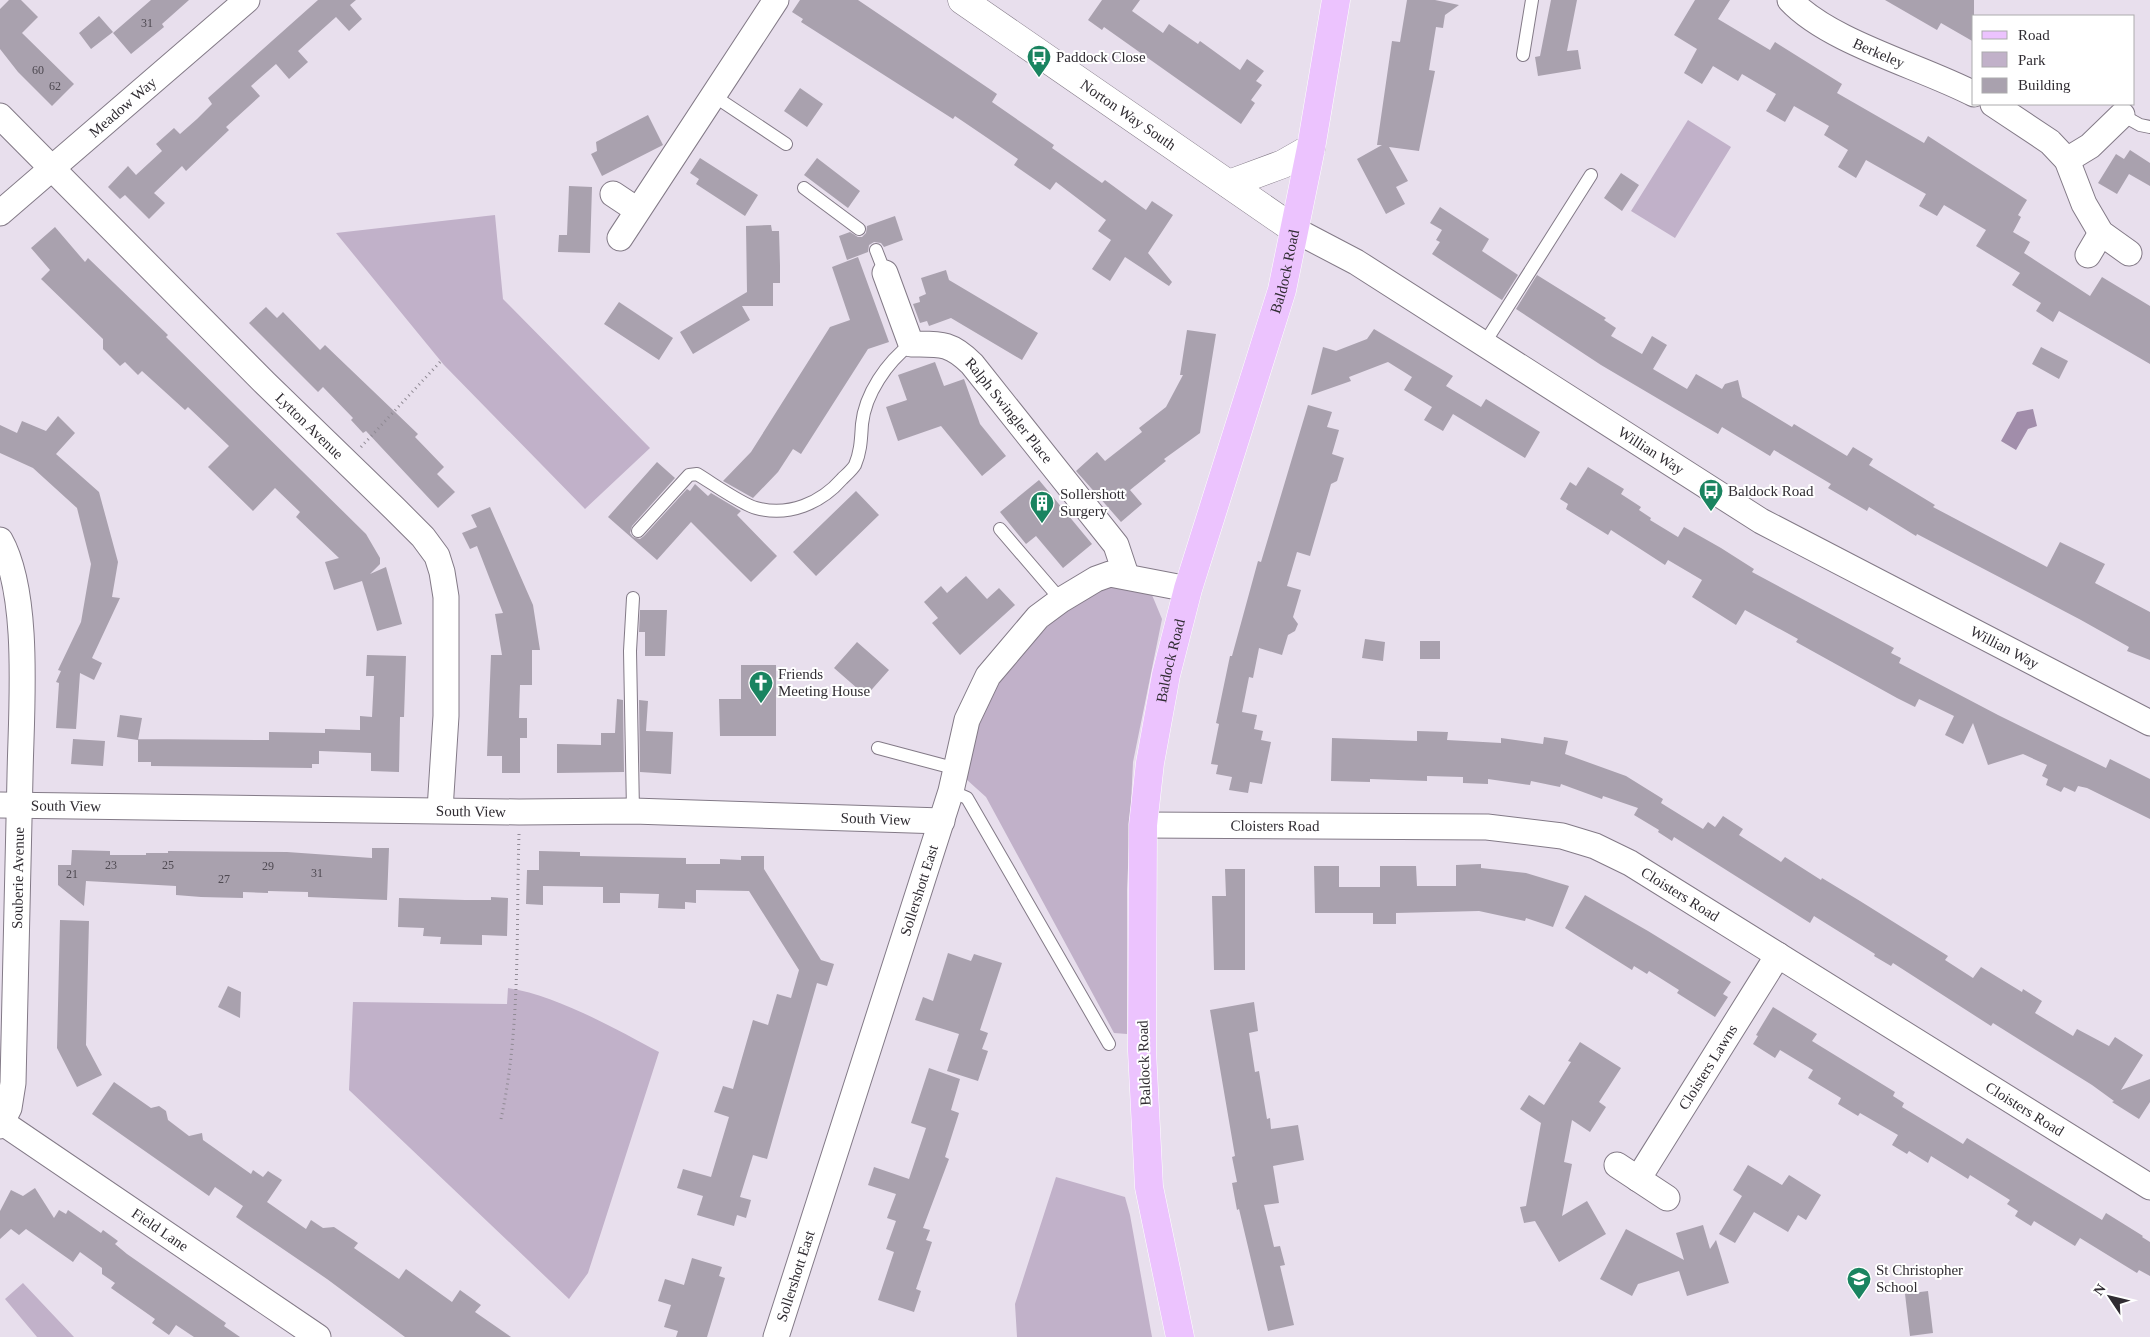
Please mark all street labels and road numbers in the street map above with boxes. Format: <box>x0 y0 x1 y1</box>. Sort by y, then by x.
street label: Berkeley <box>1850 35 1907 71</box>
street label: Meadow Way <box>86 74 160 140</box>
street label: Norton Way South <box>1078 76 1179 153</box>
street label: Baldock Road <box>1267 228 1302 315</box>
street label: Ralph Swingler Place <box>962 354 1056 467</box>
street label: Lytton Avenue <box>272 390 347 463</box>
street label: Willian Way <box>1615 424 1687 478</box>
street label: Baldock Road <box>1153 617 1188 704</box>
street label: Willian Way <box>1968 623 2042 672</box>
street label: South View <box>31 797 101 814</box>
street label: South View <box>436 803 506 820</box>
street label: South View <box>841 810 911 828</box>
street label: Cloisters Road <box>1231 818 1320 834</box>
street label: Souberie Avenue <box>9 827 27 929</box>
street label: Sollershott East <box>897 842 941 938</box>
street label: Cloisters Road <box>1638 864 1722 925</box>
street label: Baldock Road <box>1134 1020 1153 1106</box>
street label: Cloisters Lawns <box>1675 1021 1741 1113</box>
street label: Cloisters Road <box>1983 1079 2067 1139</box>
street label: Field Lane <box>129 1205 192 1255</box>
street label: Sollershott East <box>773 1228 818 1324</box>

